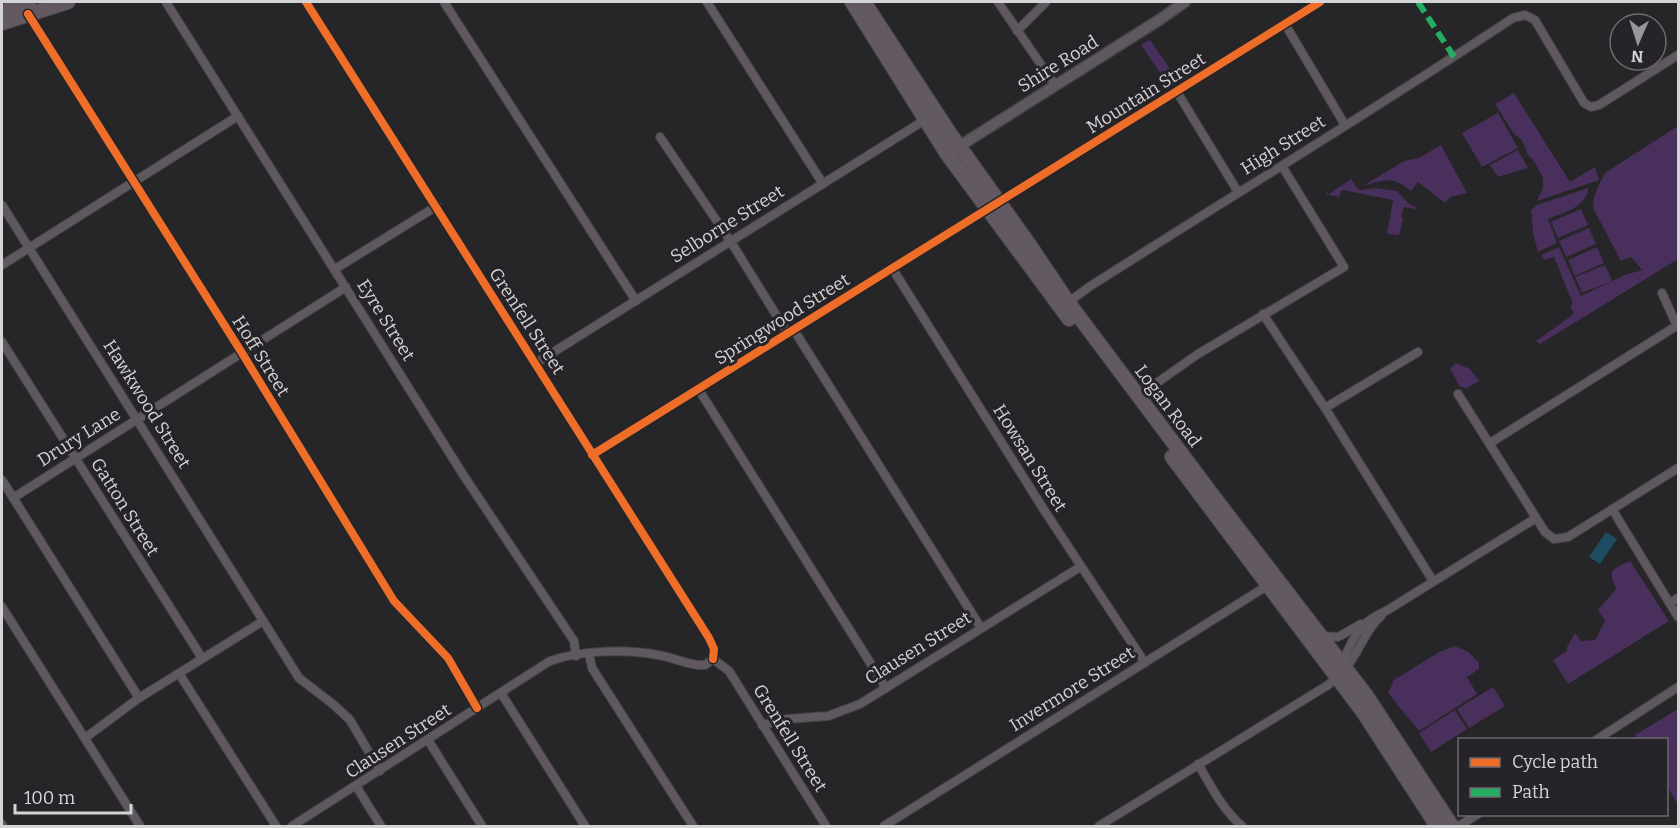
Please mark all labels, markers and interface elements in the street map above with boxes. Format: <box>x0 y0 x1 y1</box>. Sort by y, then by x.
north arrow <box>1608 12 1668 72</box>
street label: Shire Road <box>1014 30 1103 97</box>
street label: Mountain Street <box>1082 47 1210 138</box>
text: N <box>1631 47 1644 66</box>
street label: High Street <box>1237 110 1330 180</box>
street label: Selborne Street <box>666 180 788 268</box>
street label: Grenfell Street <box>484 264 570 379</box>
street label: Springwood Street <box>710 268 854 369</box>
street label: Eyre Street <box>352 275 420 365</box>
street label: Hoff Street <box>228 312 295 401</box>
street label: Hawkwood Street <box>99 336 196 473</box>
street label: Logan Road <box>1130 361 1206 452</box>
street label: Howsan Street <box>988 400 1072 516</box>
street label: Drury Lane <box>33 403 125 471</box>
street label: Gatton Street <box>86 454 164 561</box>
street label: Clausen Street <box>861 606 976 689</box>
street label: Invermore Street <box>1005 641 1139 736</box>
street label: Grenfell Street <box>748 680 832 796</box>
street label: Clausen Street <box>341 698 455 783</box>
legend <box>1458 738 1668 816</box>
text: Cycle path <box>1512 751 1598 773</box>
scale bar <box>15 777 130 815</box>
text: Path <box>1512 781 1550 803</box>
text: 100 m <box>24 787 75 809</box>

